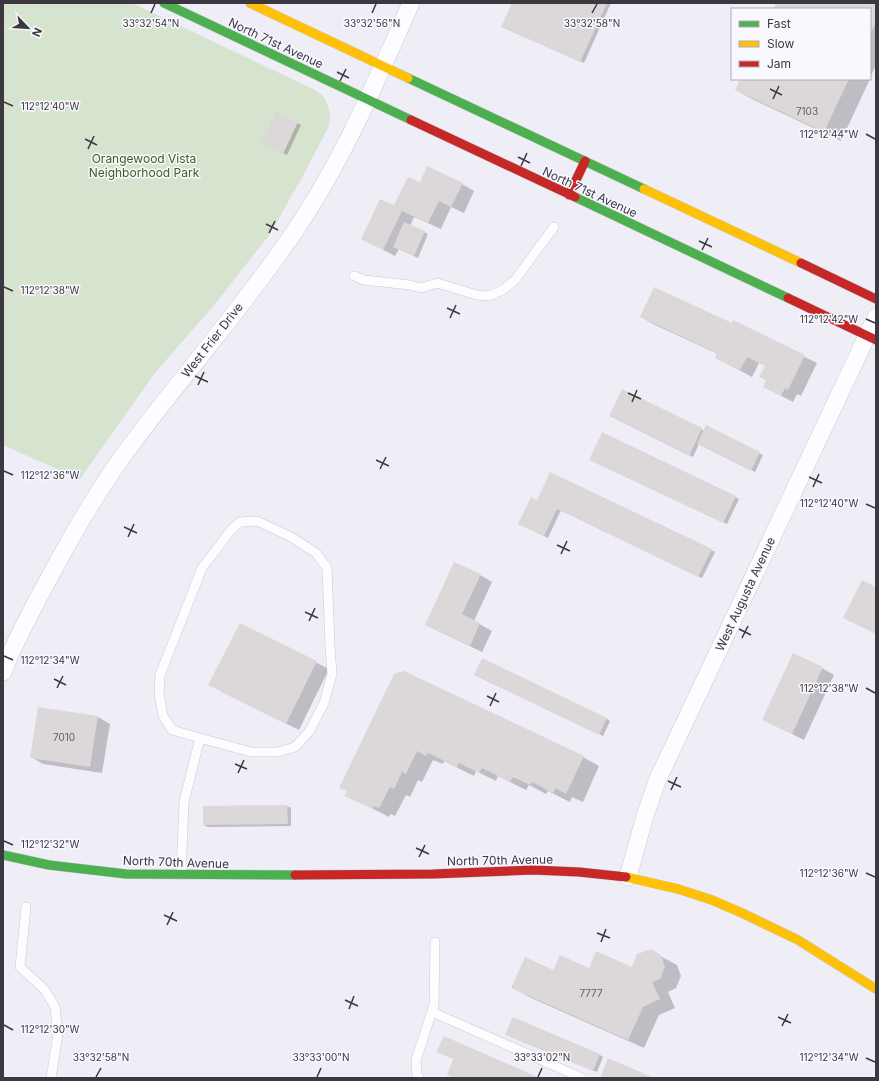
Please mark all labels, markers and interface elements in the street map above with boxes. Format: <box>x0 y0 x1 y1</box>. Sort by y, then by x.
north arrow <box>8 8 48 48</box>
legend <box>731 8 871 80</box>
street label: North 71st Avenue <box>226 14 326 72</box>
text: Fast <box>767 16 791 31</box>
text: 33°32'54"N <box>123 17 179 29</box>
text: 33°32'56"N <box>344 17 400 29</box>
text: 33°32'58"N <box>564 17 620 29</box>
text: N <box>29 25 45 39</box>
text: Slow <box>767 36 795 51</box>
text: Jam <box>767 56 791 71</box>
text: 112°12'40"W <box>21 100 79 112</box>
house number: 7103 <box>796 105 818 117</box>
text: 112°12'44"W <box>800 128 859 140</box>
park label: Orangewood Vista Neighborhood Park <box>89 151 200 180</box>
street label: North 71st Avenue <box>540 163 640 221</box>
text: 112°12'38"W <box>21 284 80 296</box>
street label: West Frier Drive <box>178 300 246 380</box>
text: 112°12'42"W <box>800 313 858 325</box>
text: 112°12'36"W <box>21 469 80 481</box>
text: 112°12'40"W <box>800 497 858 509</box>
street label: West Augusta Avenue <box>712 535 778 653</box>
text: 112°12'34"W <box>20 654 80 666</box>
text: 112°12'38"W <box>800 682 859 694</box>
house number: 7010 <box>53 731 75 743</box>
text: 112°12'32"W <box>21 838 80 850</box>
street label: North 70th Avenue <box>447 852 553 868</box>
street label: North 70th Avenue <box>123 853 229 871</box>
text: 112°12'36"W <box>800 867 859 879</box>
house number: 7777 <box>579 987 603 999</box>
text: 112°12'30"W <box>21 1023 80 1035</box>
text: 33°32'58"N <box>73 1051 129 1063</box>
text: 33°33'00"N <box>293 1051 349 1063</box>
text: 33°33'02"N <box>514 1051 570 1063</box>
text: 112°12'34"W <box>799 1051 859 1063</box>

